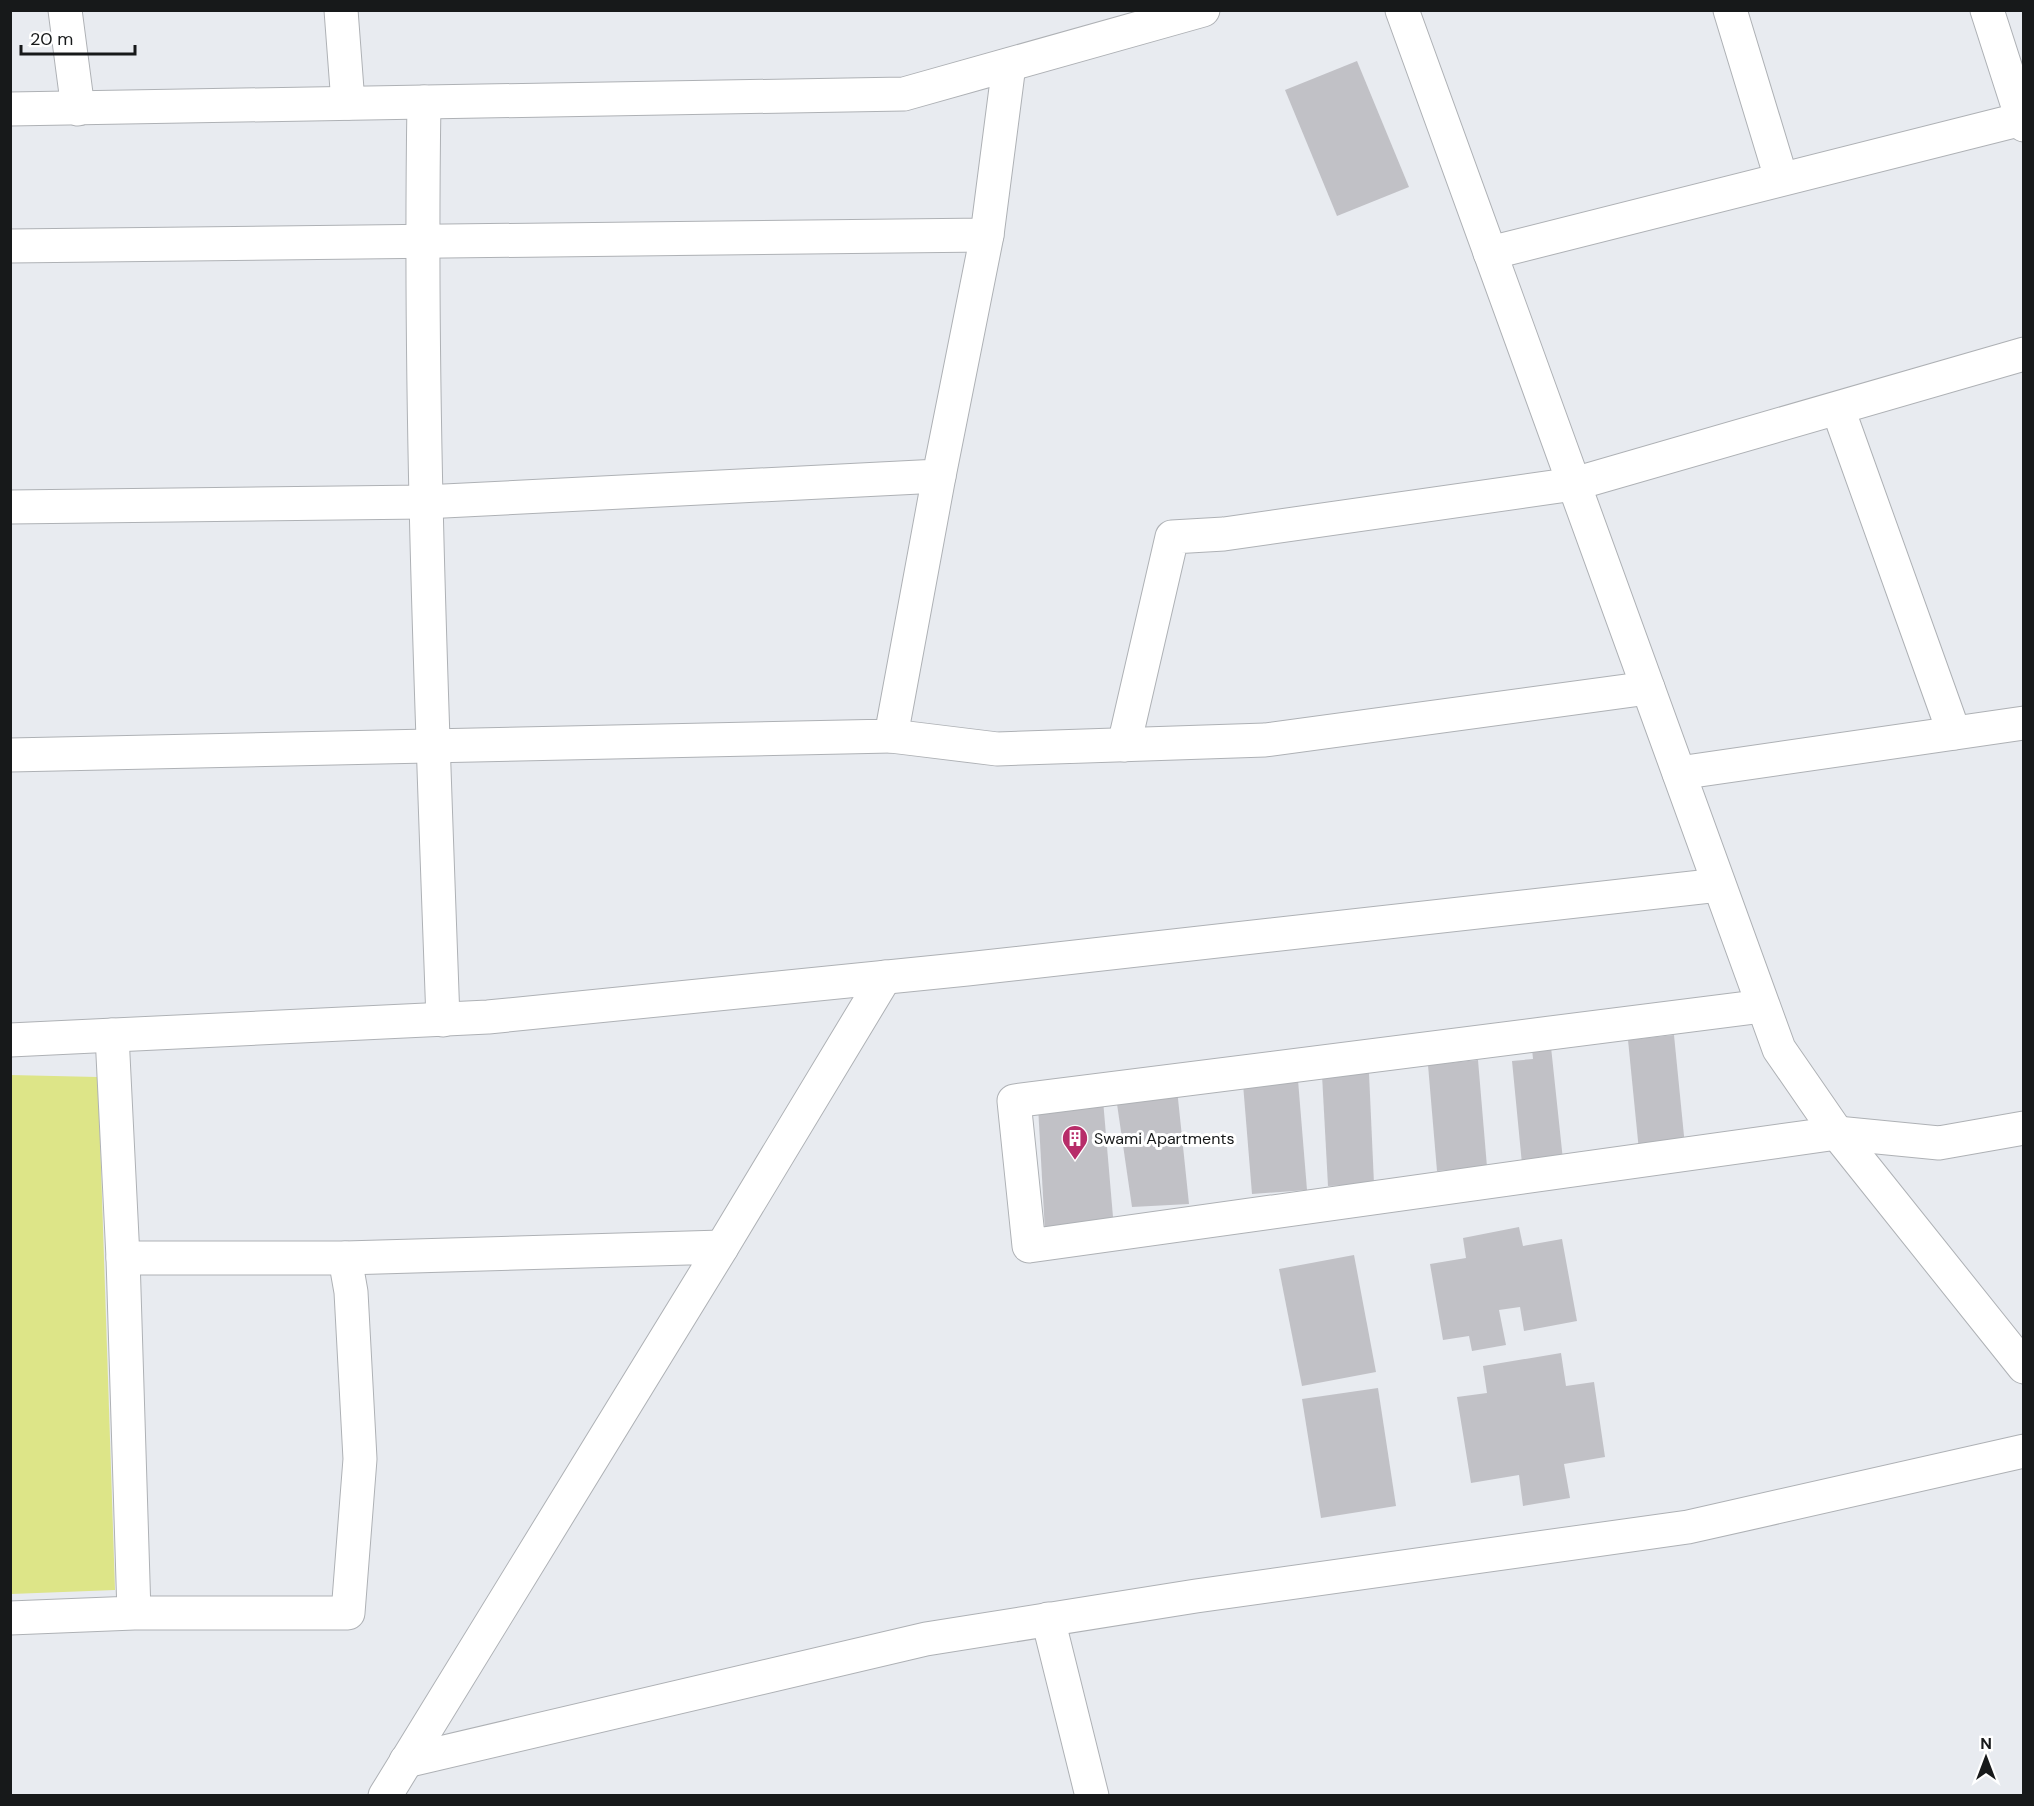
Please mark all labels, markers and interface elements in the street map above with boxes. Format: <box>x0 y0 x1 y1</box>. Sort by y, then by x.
scale bar <box>21 18 135 56</box>
text: 20 m <box>30 27 73 51</box>
building icon: Swami Apartments <box>1060 1123 1090 1161</box>
place label: Swami Apartments <box>1094 1128 1235 1149</box>
north arrow <box>1956 1728 2016 1788</box>
text: N <box>1980 1733 1992 1754</box>

